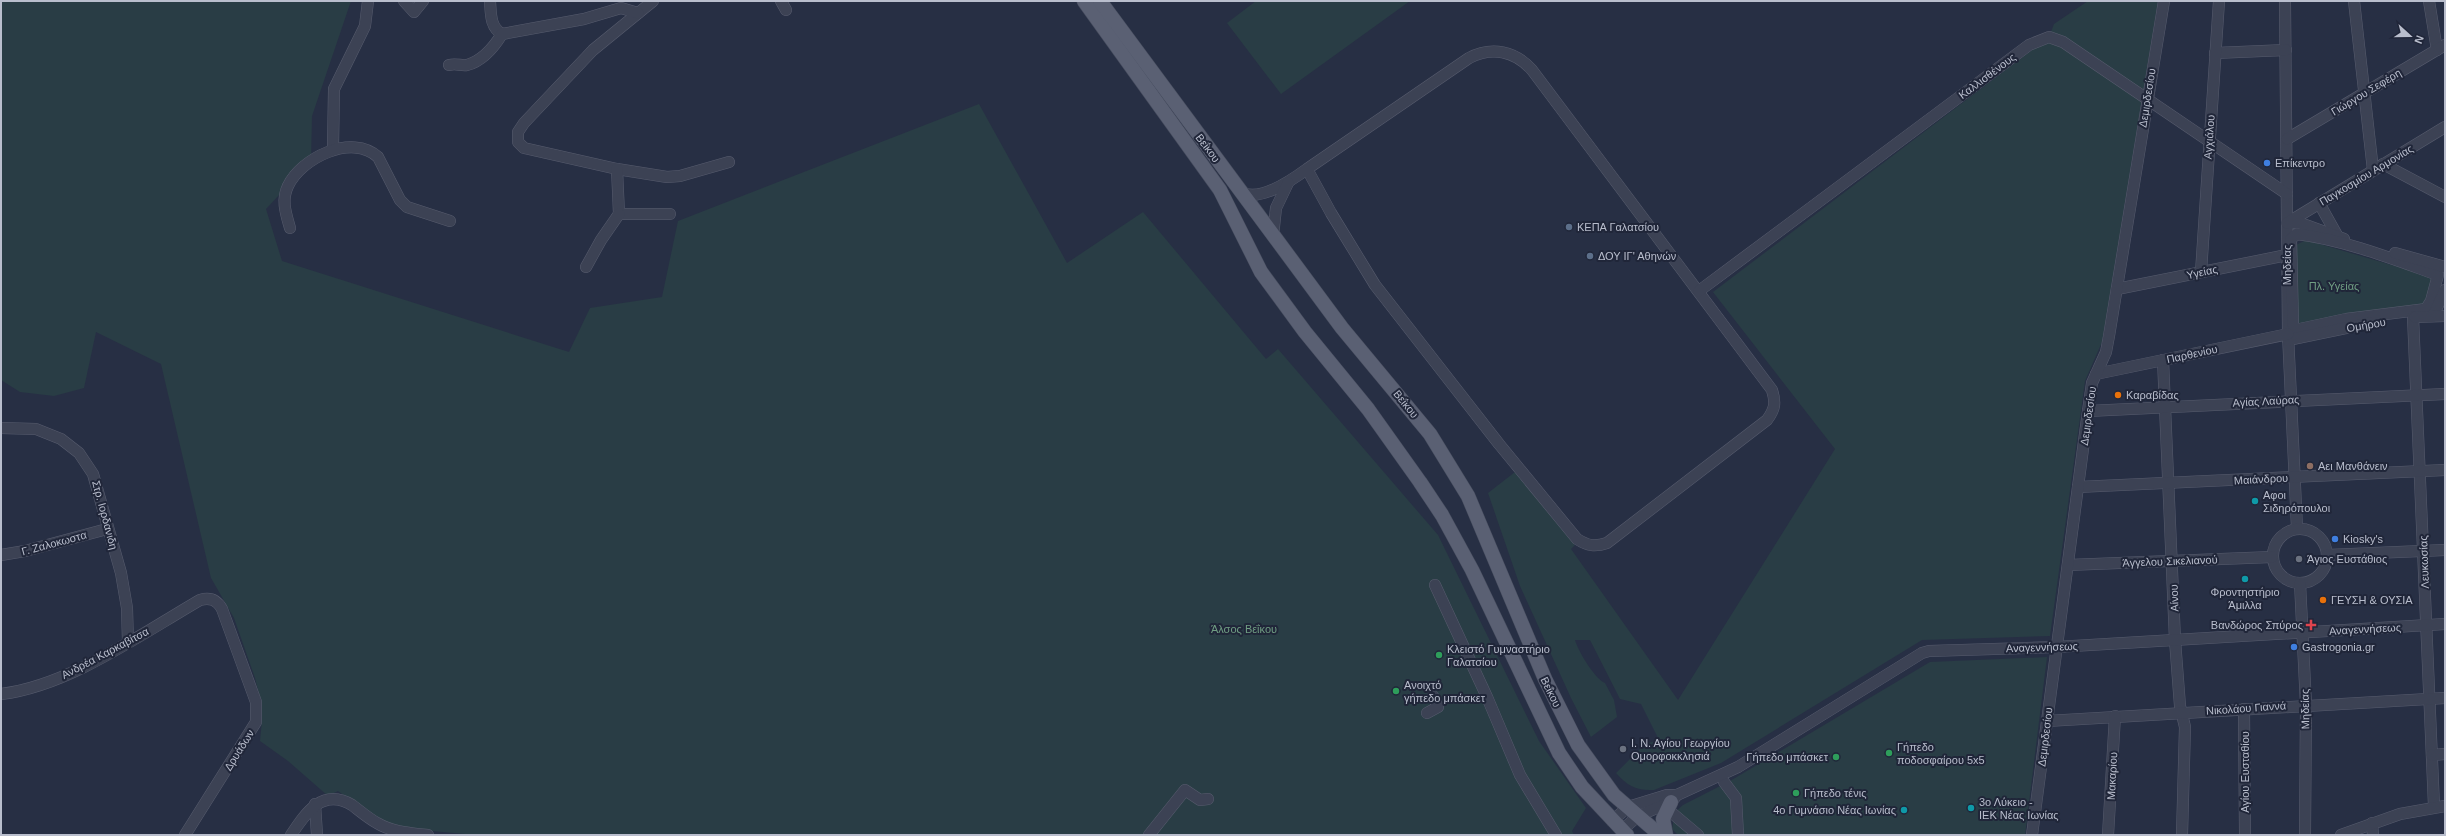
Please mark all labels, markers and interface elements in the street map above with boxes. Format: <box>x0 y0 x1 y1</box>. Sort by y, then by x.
north arrow <box>2390 16 2430 56</box>
text: N <box>2412 34 2426 45</box>
street label: Καλλισθένους <box>1956 51 2018 101</box>
street label: Γιώργου Σεφέρη <box>2329 66 2403 118</box>
street label: Δεμιρδεσίου <box>2136 68 2158 128</box>
street label: Αγχιάλου <box>2201 114 2217 160</box>
street label: Βεΐκου <box>1194 132 1222 164</box>
street label: Παγκοσμίου Αρμονίας <box>2317 142 2415 208</box>
place label: Επίκεντρο <box>2275 157 2325 169</box>
marker: Επίκεντρο <box>2262 158 2272 168</box>
place label: ΚΕΠΑ Γαλατσίου <box>1577 221 1659 233</box>
marker: ΚΕΠΑ Γαλατσίου <box>1564 222 1574 232</box>
street label: Μηδείας <box>2281 245 2293 285</box>
place label: ΔΟΥ ΙΓ' Αθηνών <box>1598 250 1677 262</box>
marker: ΔΟΥ ΙΓ' Αθηνών <box>1585 251 1595 261</box>
street label: Υγείας <box>2185 263 2219 281</box>
park label: Πλ. Υγείας <box>2309 280 2359 292</box>
street label: Ομήρου <box>2346 316 2386 334</box>
street label: Παρθενίου <box>2165 343 2219 365</box>
street label: Δεμιρδεσίου <box>2078 386 2098 446</box>
street label: Βεΐκου <box>1391 388 1421 420</box>
place label: Καραβίδας <box>2126 389 2179 401</box>
marker: Καραβίδας <box>2113 390 2123 400</box>
street label: Αγίας Λαύρας <box>2232 393 2300 409</box>
place label: Αει Μανθάνειν <box>2318 460 2388 472</box>
marker: Αει Μανθάνειν <box>2305 461 2315 471</box>
street label: Μαιάνδρου <box>2234 472 2288 486</box>
street label: Στρ. Ιορδανιδη <box>90 479 120 551</box>
place label: Αφοι Σιδηρόπουλοι <box>2263 489 2331 514</box>
marker: Αφοι Σιδηρόπουλοι <box>2250 496 2260 506</box>
street label: Γ. Ζαλοκωστα <box>20 528 88 557</box>
place label: Kiosky's <box>2343 533 2383 545</box>
marker: Kiosky's <box>2330 534 2340 544</box>
street label: Λευκωσίας <box>2417 535 2431 589</box>
street label: Άγγελου Σικελιανού <box>2122 553 2218 569</box>
place label: Άγιος Ευστάθιος <box>2307 553 2387 565</box>
marker: Άγιος Ευστάθιος <box>2294 554 2304 564</box>
marker: Φροντηστήριο Άμιλλα <box>2240 574 2250 584</box>
street label: Αίνου <box>2168 584 2180 612</box>
place label: Φροντηστήριο Άμιλλα <box>2210 586 2280 611</box>
place label: ΓΕΥΣΗ & ΟΥΣΙΑ <box>2331 594 2413 606</box>
marker: ΓΕΥΣΗ & ΟΥΣΙΑ <box>2318 595 2328 605</box>
place label: Βανδώρος Σπύρος <box>2211 619 2303 631</box>
marker: Βανδώρος Σπύρος <box>2306 620 2316 630</box>
street label: Αναγεννήσεως <box>2329 621 2401 637</box>
park label: Άλσος Βεΐκου <box>1211 623 1277 635</box>
street label: Ανδρέα Καρκαβίτσα <box>59 625 151 681</box>
street label: Αναγεννήσεως <box>2006 640 2078 654</box>
place label: Gastrogonia.gr <box>2302 641 2375 653</box>
marker: Gastrogonia.gr <box>2289 642 2299 652</box>
place label: Κλειστό Γυμναστήριο Γαλατσίου <box>1447 643 1550 668</box>
marker: Κλειστό Γυμναστήριο Γαλατσίου <box>1434 650 1444 660</box>
street label: Βεΐκου <box>1539 675 1563 709</box>
place label: Ανοιχτό γήπεδο μπάσκετ <box>1404 679 1486 704</box>
marker: Ανοιχτό γήπεδο μπάσκετ <box>1391 686 1401 696</box>
street label: Μηδείας <box>2299 689 2311 729</box>
street label: Νικολάου Γιαννά <box>2206 699 2287 717</box>
street label: Δεμιρδεσίου <box>2035 707 2055 767</box>
street label: Δρυάδων <box>222 727 257 773</box>
street label: Αγίου Ευσταθίου <box>2239 731 2251 813</box>
place label: Ι. Ν. Αγίου Γεωργίου Ομορφοκκλησιά <box>1631 737 1730 762</box>
place label: Γήπεδο ποδοσφαίρου 5x5 <box>1897 741 1985 766</box>
marker: Ι. Ν. Αγίου Γεωργίου Ομορφοκκλησιά <box>1618 744 1628 754</box>
marker: Γήπεδο ποδοσφαίρου 5x5 <box>1884 748 1894 758</box>
place label: Γήπεδο μπάσκετ <box>1746 751 1829 763</box>
marker: Γήπεδο μπάσκετ <box>1831 752 1841 762</box>
street label: Μακαρίου <box>2105 752 2119 800</box>
place label: Γήπεδο τένις <box>1804 787 1866 799</box>
marker: Γήπεδο τένις <box>1791 788 1801 798</box>
place label: 3ο Λύκειο - ΙΕΚ Νέας Ιωνίας <box>1979 796 2059 821</box>
marker: 3ο Λύκειο - ΙΕΚ Νέας Ιωνίας <box>1966 803 1976 813</box>
place label: 4ο Γυμνάσιο Νέας Ιωνίας <box>1773 804 1896 816</box>
marker: 4ο Γυμνάσιο Νέας Ιωνίας <box>1899 805 1909 815</box>

